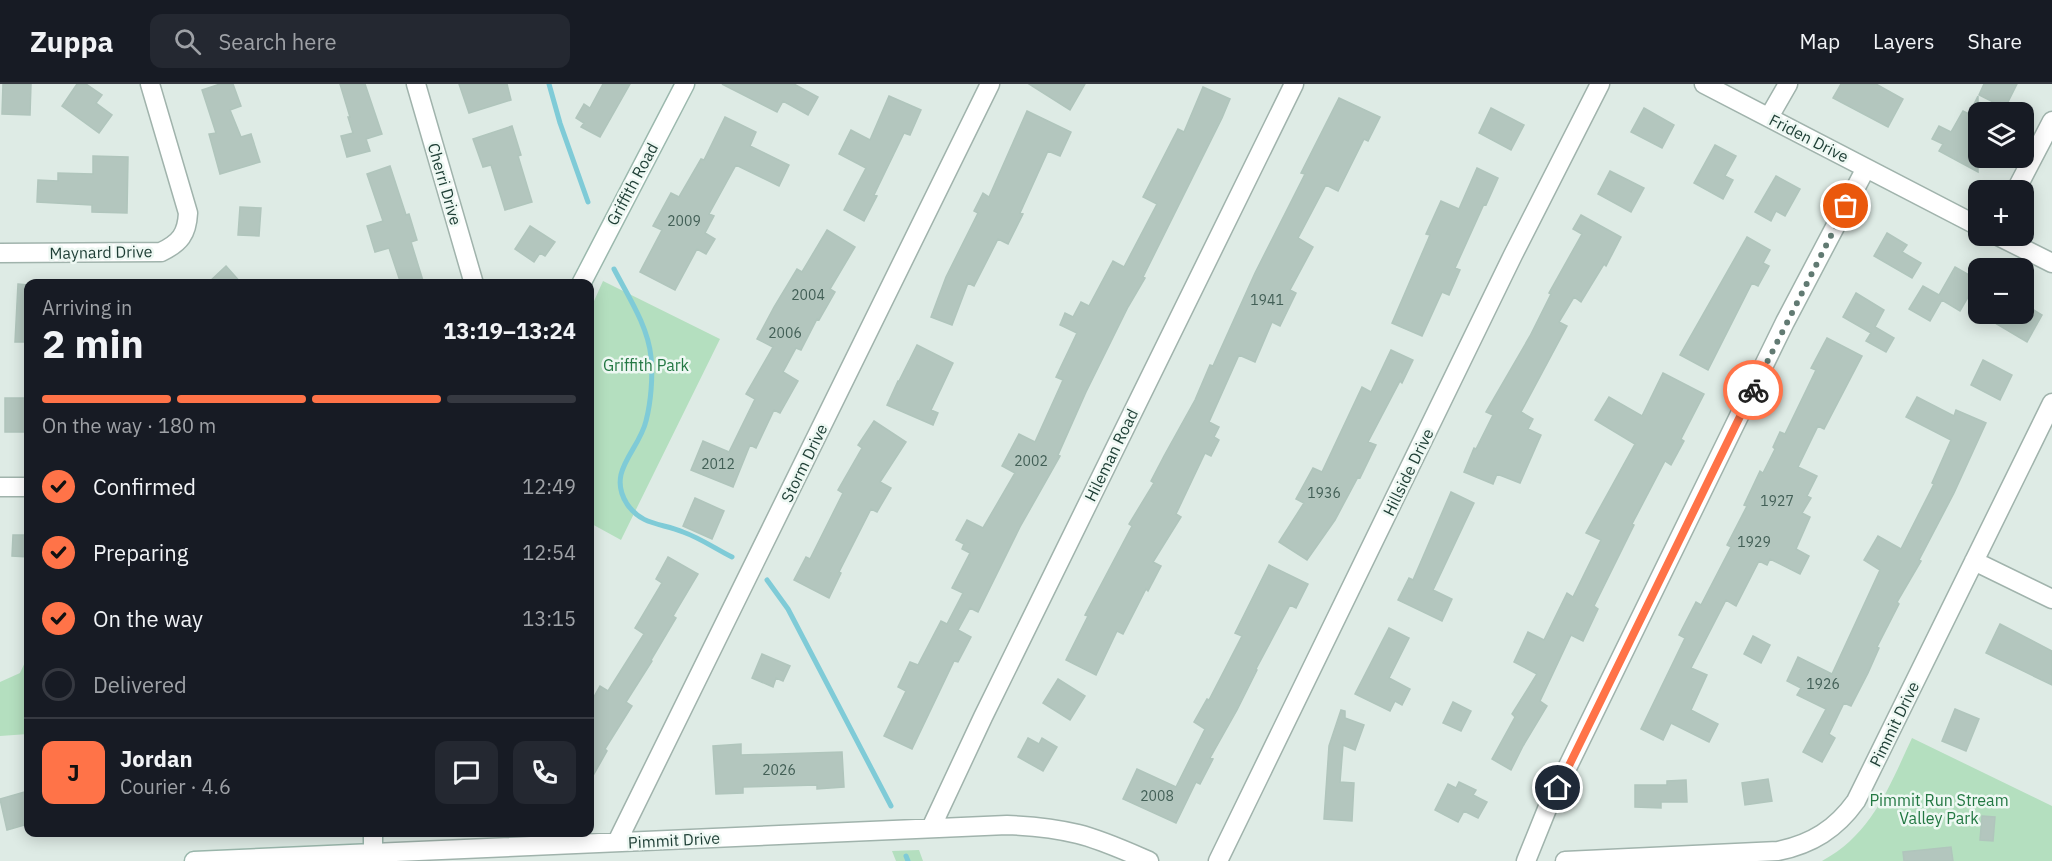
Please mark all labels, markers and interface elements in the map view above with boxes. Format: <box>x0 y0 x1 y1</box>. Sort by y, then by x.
search box <box>150 14 570 68</box>
text: Zuppa <box>30 23 114 60</box>
icon: search <box>171 25 204 58</box>
text: Search here <box>219 27 336 56</box>
text: Map <box>1800 27 1840 55</box>
text: Layers <box>1873 27 1935 55</box>
text: Share <box>1968 27 2022 55</box>
map controls <box>1968 102 2034 324</box>
button: layers <box>1968 102 2034 168</box>
street label: Friden Drive <box>1766 109 1852 167</box>
street label: Griffith Road <box>602 139 662 229</box>
street label: Cherri Drive <box>424 141 466 228</box>
pin <box>1820 180 1871 231</box>
button: + <box>1968 180 2034 246</box>
icon: bag <box>1829 189 1862 222</box>
house number: 2009 <box>667 212 701 230</box>
street label: Maynard Drive <box>49 241 153 263</box>
button: − <box>1968 258 2034 324</box>
house number: 2004 <box>791 286 825 304</box>
house number: 1941 <box>1250 291 1284 309</box>
text: Arriving in <box>42 294 132 321</box>
text: 13:19–13:24 <box>443 316 576 345</box>
text: 2 min <box>42 318 144 369</box>
house number: 2006 <box>768 324 802 342</box>
park label: Griffith Park <box>603 355 690 375</box>
courier <box>1723 360 1783 420</box>
icon: bike <box>1737 374 1770 407</box>
street label: Hileman Road <box>1080 405 1142 505</box>
text: On the way · 180 m <box>42 412 216 439</box>
street label: Storm Drive <box>776 420 832 505</box>
street label: Hillside Drive <box>1378 425 1438 519</box>
house number: 2002 <box>1014 452 1048 470</box>
house number: 2012 <box>701 455 735 473</box>
icon: check <box>42 470 75 503</box>
text: Confirmed <box>93 472 196 501</box>
text: 12:49 <box>522 473 576 500</box>
house number: 1936 <box>1307 484 1341 502</box>
house number: 1927 <box>1760 492 1794 510</box>
house number: 1929 <box>1737 533 1771 551</box>
icon: check <box>42 536 75 569</box>
text: Preparing <box>93 538 188 567</box>
text: 12:54 <box>522 539 576 566</box>
icon: check <box>42 602 75 635</box>
text: On the way <box>93 604 203 633</box>
text: 13:15 <box>522 605 576 632</box>
text: Delivered <box>93 670 187 699</box>
house number: 1926 <box>1806 675 1840 693</box>
street label: Pimmit Drive <box>1865 678 1923 770</box>
button: chat <box>435 741 498 804</box>
button: phone <box>513 741 576 804</box>
text: Jordan <box>120 744 193 773</box>
text: J <box>67 758 80 787</box>
house number: 2026 <box>762 761 796 779</box>
pin <box>1532 762 1583 813</box>
icon: home <box>1541 771 1574 804</box>
text: Courier · 4.6 <box>120 773 231 800</box>
house number: 2008 <box>1140 787 1174 805</box>
park label: Pimmit Run Stream Valley Park <box>1869 790 2009 828</box>
street label: Pimmit Drive <box>627 828 721 852</box>

